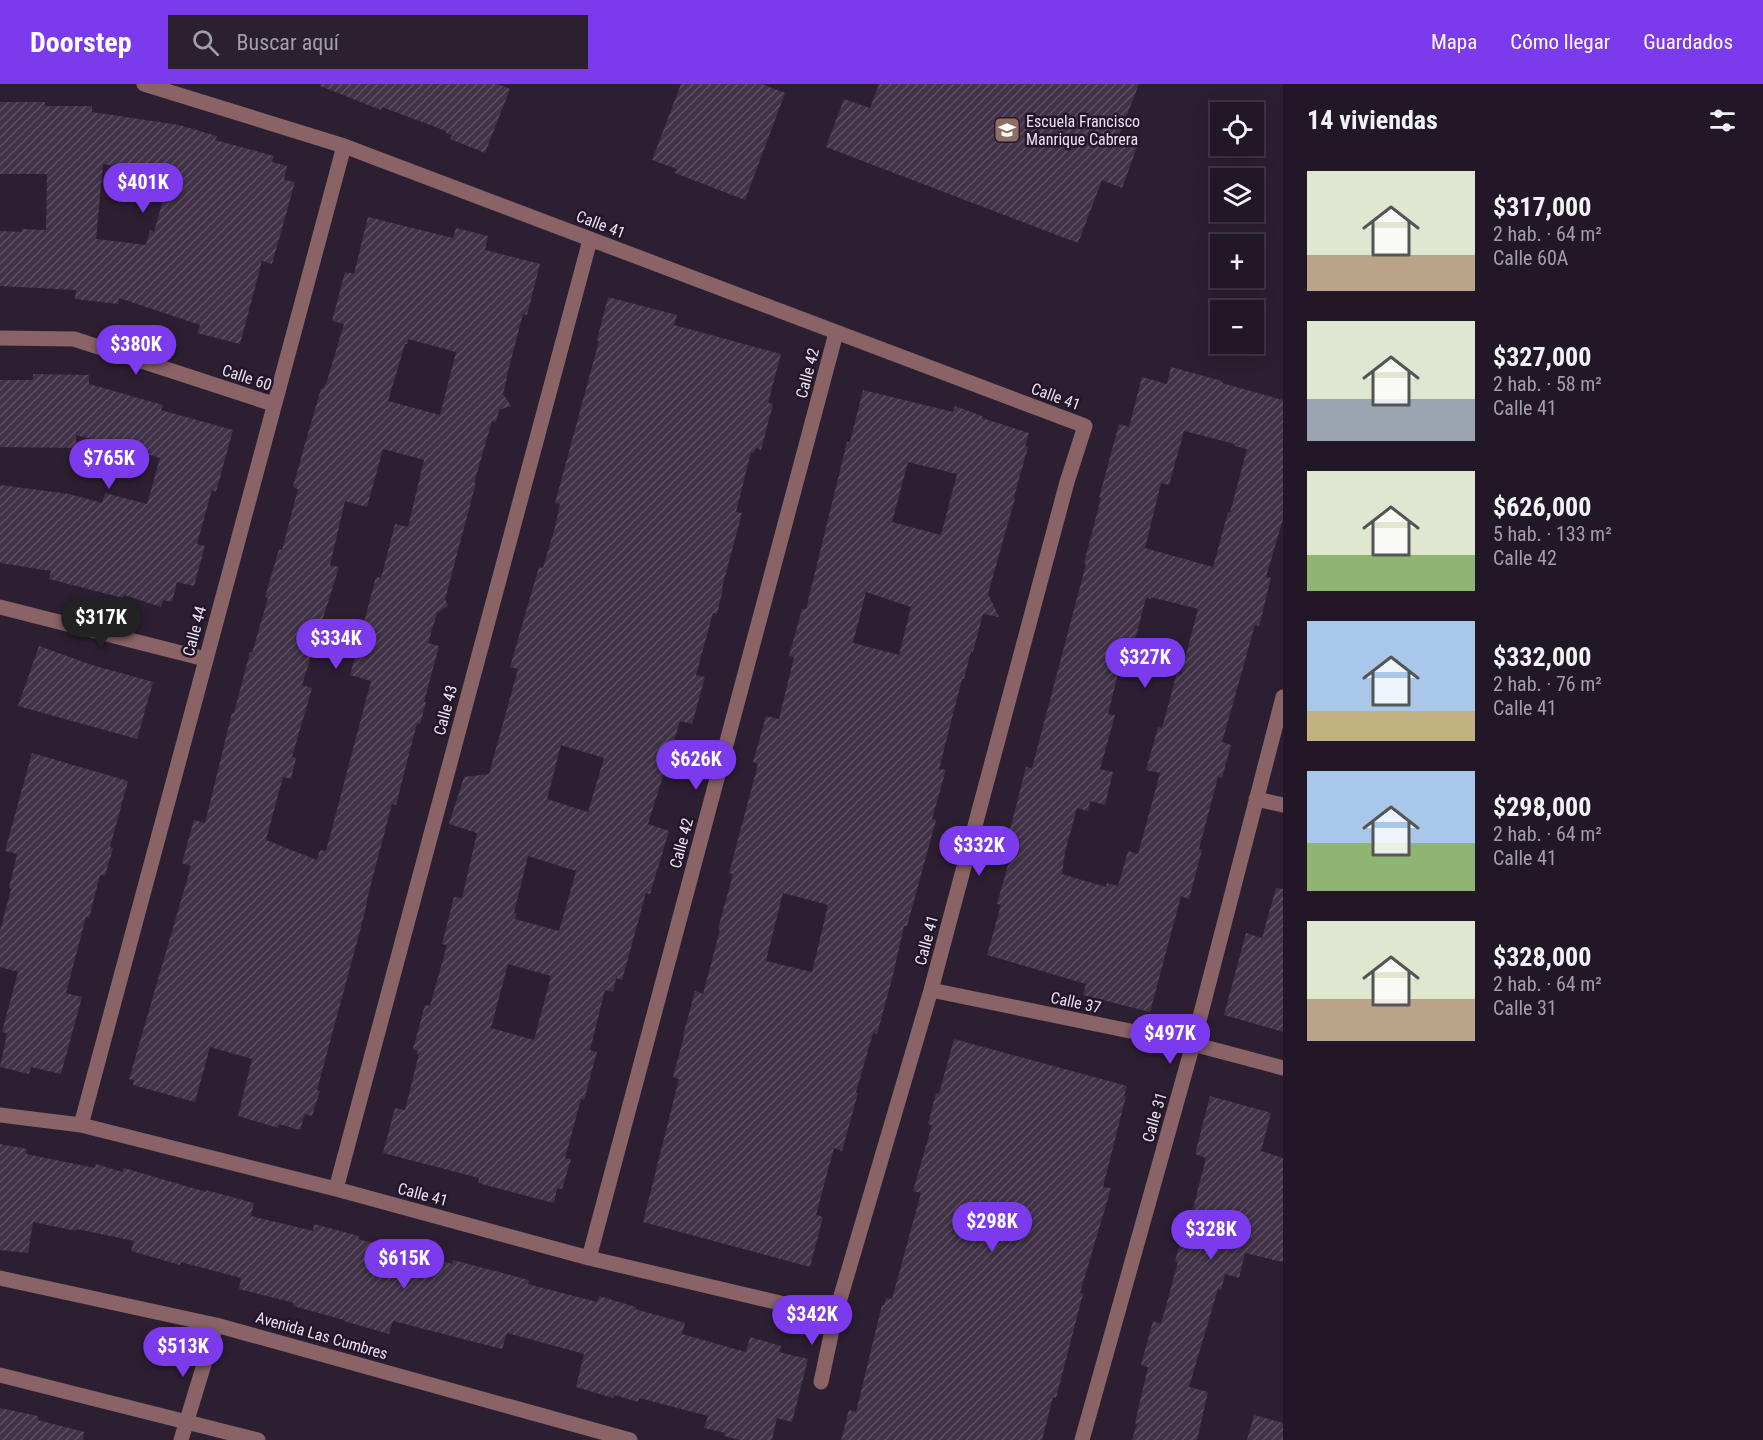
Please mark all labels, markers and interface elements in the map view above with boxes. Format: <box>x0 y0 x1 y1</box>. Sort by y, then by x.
search box <box>168 15 588 69</box>
text: Doorstep <box>30 26 132 59</box>
icon: search <box>189 26 222 59</box>
text: Buscar aquí <box>237 30 339 55</box>
text: Mapa <box>1431 30 1477 54</box>
text: Cómo llegar <box>1510 30 1610 54</box>
text: Guardados <box>1643 30 1733 54</box>
map controls <box>1210 102 1264 354</box>
button: locate <box>1210 102 1264 156</box>
icon: filters <box>1706 104 1739 137</box>
text: 14 viviendas <box>1307 105 1438 135</box>
place label: Escuela Francisco Manrique Cabrera <box>1026 112 1140 149</box>
school or university icon: Escuela Francisco Manrique Cabrera <box>992 115 1022 145</box>
pin: $401K <box>101 163 185 214</box>
button: layers <box>1210 168 1264 222</box>
text: $401K <box>117 170 169 194</box>
text: $317,000 <box>1493 192 1591 222</box>
icon: home <box>1355 195 1427 267</box>
street label: Calle 41 <box>574 206 628 242</box>
text: 2 hab. · 64 m² <box>1493 222 1602 246</box>
button: + <box>1210 234 1264 288</box>
text: Calle 60A <box>1493 246 1568 270</box>
button: − <box>1210 300 1264 354</box>
pin: $380K <box>94 325 178 376</box>
text: $380K <box>110 332 162 356</box>
text: $327,000 <box>1493 342 1591 372</box>
icon: home <box>1355 345 1427 417</box>
street label: Calle 42 <box>792 346 823 400</box>
street label: Calle 60 <box>220 361 274 394</box>
text: 2 hab. · 58 m² <box>1493 372 1602 396</box>
street label: Calle 41 <box>1029 379 1083 414</box>
text: Calle 41 <box>1493 396 1557 420</box>
pin: $765K <box>67 439 151 490</box>
text: $765K <box>83 446 135 470</box>
text: $626,000 <box>1493 492 1591 522</box>
icon: home <box>1355 495 1427 567</box>
text: 5 hab. · 133 m² <box>1493 522 1612 546</box>
text: Calle 42 <box>1493 546 1557 570</box>
pin: $317K <box>59 598 143 649</box>
street label: Calle 44 <box>179 604 210 658</box>
text: $317K <box>75 605 127 629</box>
pin: $334K <box>294 619 378 670</box>
text: $334K <box>310 626 362 650</box>
pin: $327K <box>1103 638 1187 689</box>
text: $332,000 <box>1493 642 1591 672</box>
text: $327K <box>1119 645 1171 669</box>
icon: home <box>1355 645 1427 717</box>
text: 2 hab. · 76 m² <box>1493 672 1602 696</box>
street label: Calle 43 <box>430 683 461 737</box>
text: Calle 41 <box>1493 696 1557 720</box>
pin: $626K <box>654 740 738 791</box>
text: $626K <box>670 747 722 771</box>
text: $298,000 <box>1493 792 1591 822</box>
icon: home <box>1355 795 1427 867</box>
street label: Calle 42 <box>666 816 697 870</box>
text: 2 hab. · 64 m² <box>1493 822 1602 846</box>
pin: $332K <box>937 826 1021 877</box>
text: $332K <box>953 833 1005 857</box>
text: Calle 41 <box>1493 846 1557 870</box>
street label: Calle 41 <box>911 913 942 967</box>
text: $328,000 <box>1493 942 1591 972</box>
icon: home <box>1355 945 1427 1017</box>
text: 2 hab. · 64 m² <box>1493 972 1602 996</box>
street label: Calle 37 <box>1049 988 1103 1017</box>
text: Calle 31 <box>1493 996 1557 1020</box>
pin: $497K <box>1128 1014 1212 1065</box>
text: $497K <box>1144 1021 1196 1045</box>
street label: Calle 31 <box>1138 1090 1171 1144</box>
street label: Calle 41 <box>396 1179 450 1210</box>
pin: $298K <box>950 1202 1034 1253</box>
text: $298K <box>966 1209 1018 1233</box>
pin: $328K <box>1169 1210 1253 1261</box>
text: $328K <box>1185 1217 1237 1241</box>
pin: $615K <box>362 1239 446 1290</box>
text: $615K <box>378 1246 430 1270</box>
pin: $342K <box>770 1295 854 1346</box>
text: $342K <box>786 1302 838 1326</box>
street label: Avenida Las Cumbres <box>254 1308 390 1363</box>
pin: $513K <box>141 1327 225 1378</box>
text: $513K <box>157 1334 209 1358</box>

